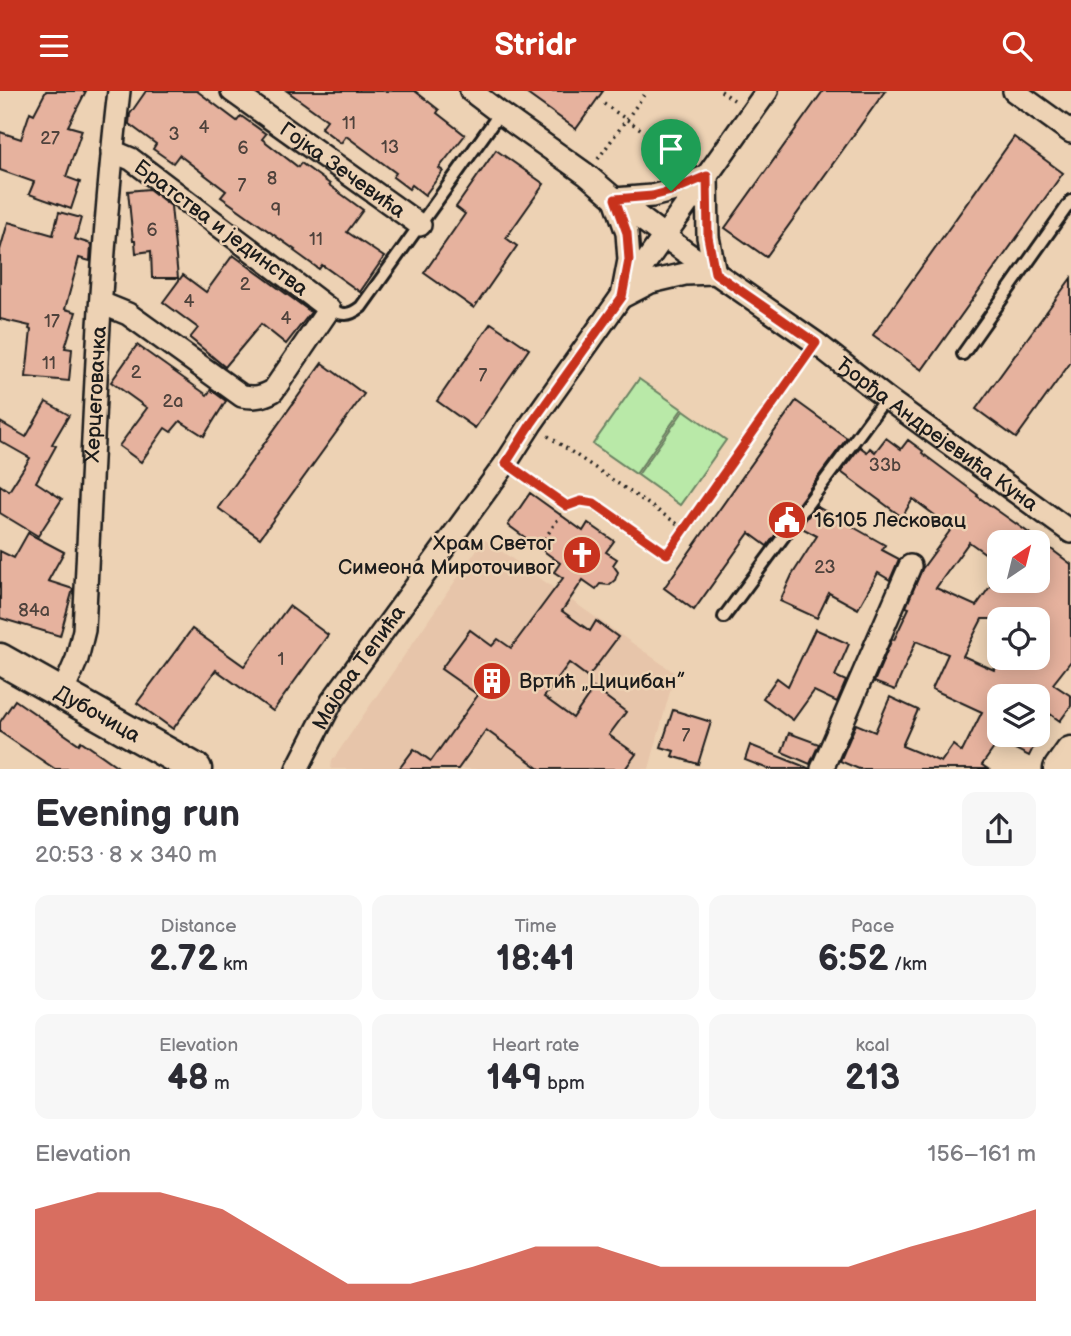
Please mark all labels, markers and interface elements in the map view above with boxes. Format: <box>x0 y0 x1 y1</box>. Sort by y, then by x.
text: Stridr <box>494 26 577 65</box>
icon: menu <box>35 27 73 65</box>
icon: search <box>998 27 1036 65</box>
house number: 11 <box>342 113 356 134</box>
house number: 4 <box>199 117 210 138</box>
street label: Гојка Зечевића <box>275 117 411 224</box>
pin <box>641 119 701 191</box>
house number: 3 <box>168 124 180 145</box>
house number: 27 <box>40 128 60 149</box>
icon: arrive <box>652 130 690 168</box>
house number: 13 <box>381 137 399 158</box>
house number: 6 <box>238 138 249 159</box>
street label: Братства и јединства <box>129 155 313 302</box>
house number: 8 <box>267 168 277 189</box>
house number: 7 <box>238 175 247 196</box>
house number: 9 <box>271 200 281 221</box>
house number: 6 <box>147 220 158 241</box>
house number: 11 <box>309 229 323 250</box>
house number: 2 <box>240 274 251 295</box>
house number: 4 <box>184 291 195 312</box>
house number: 4 <box>281 308 292 329</box>
house number: 17 <box>44 311 60 332</box>
street label: Херцеговачка <box>79 325 111 463</box>
street label: Ђорђа Андрејевића Куна <box>831 351 1043 517</box>
house number: 11 <box>42 353 56 374</box>
house number: 2 <box>131 362 142 383</box>
house number: 7 <box>479 365 488 386</box>
house number: 2a <box>163 391 183 412</box>
house number: 33b <box>869 455 901 476</box>
public building icon: 16105 Лесковац <box>766 499 808 541</box>
place label: 16105 Лесковац <box>814 508 966 533</box>
north arrow <box>987 530 1050 593</box>
map controls <box>987 530 1050 747</box>
place label: Храм Светог Симеона Мироточивог <box>338 531 555 580</box>
church icon: Храм Светог Симеона Мироточивог <box>561 534 603 576</box>
house number: 23 <box>814 557 836 578</box>
house number: 84a <box>18 600 50 621</box>
street label: Мајора Тепића <box>307 600 411 734</box>
button: locate <box>987 607 1050 670</box>
house number: 1 <box>278 649 284 670</box>
building icon: Вртић „Цицибан” <box>471 660 513 702</box>
place label: Вртић „Цицибан” <box>519 669 685 694</box>
street label: Дубочица <box>50 680 145 748</box>
button: layers <box>987 684 1050 747</box>
house number: 7 <box>682 725 691 746</box>
text: Evening run <box>35 792 240 837</box>
button: share <box>962 792 1036 866</box>
text: 20:53 · 8 × 340 m <box>35 841 217 869</box>
text: Distance <box>161 915 236 938</box>
text: Time <box>514 915 557 938</box>
text: Pace <box>851 915 894 938</box>
text: 2.72 <box>149 938 218 981</box>
text: 18:41 <box>496 938 575 981</box>
text: 6:52 <box>818 938 889 981</box>
text: km <box>218 953 248 976</box>
text: /km <box>889 953 927 976</box>
text: Elevation <box>159 1034 238 1057</box>
text: Heart rate <box>492 1034 579 1057</box>
text: kcal <box>855 1034 890 1057</box>
text: 48 <box>167 1057 209 1100</box>
text: 149 <box>486 1057 542 1100</box>
text: 213 <box>845 1057 900 1100</box>
text: m <box>209 1072 230 1095</box>
text: bpm <box>542 1072 585 1095</box>
text: Elevation <box>35 1140 131 1168</box>
text: 156–161 m <box>928 1140 1036 1168</box>

